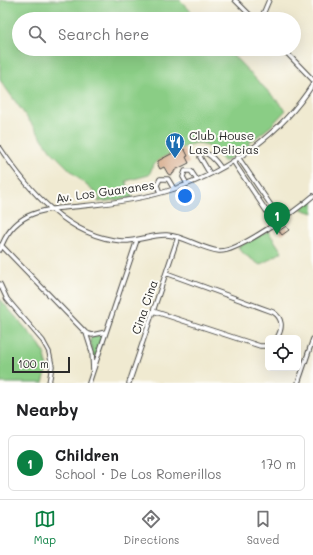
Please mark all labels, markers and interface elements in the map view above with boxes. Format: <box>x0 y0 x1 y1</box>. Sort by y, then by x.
search box <box>12 12 301 56</box>
icon: search <box>26 23 48 45</box>
text: Search here <box>58 24 149 44</box>
place label: Club House Las Delicias <box>189 127 259 157</box>
restaurant icon: Club House Las Delicias <box>164 131 186 159</box>
street label: Av. Los Guaranes <box>55 176 156 206</box>
your location <box>175 186 195 206</box>
pin: 1 <box>264 202 290 235</box>
street label: Cina Cina <box>127 278 161 336</box>
map controls <box>265 335 301 371</box>
button: locate <box>265 335 301 371</box>
scale bar <box>12 355 70 374</box>
text: 100 m <box>18 356 49 371</box>
text: Nearby <box>16 398 78 420</box>
text: Children <box>55 445 119 465</box>
text: 1 <box>27 455 33 472</box>
text: 170 m <box>260 455 296 472</box>
text: School · De Los Romerillos <box>55 465 222 482</box>
tab: Map <box>34 508 56 547</box>
tab: Directions <box>123 508 179 547</box>
tab: Saved <box>247 508 279 547</box>

